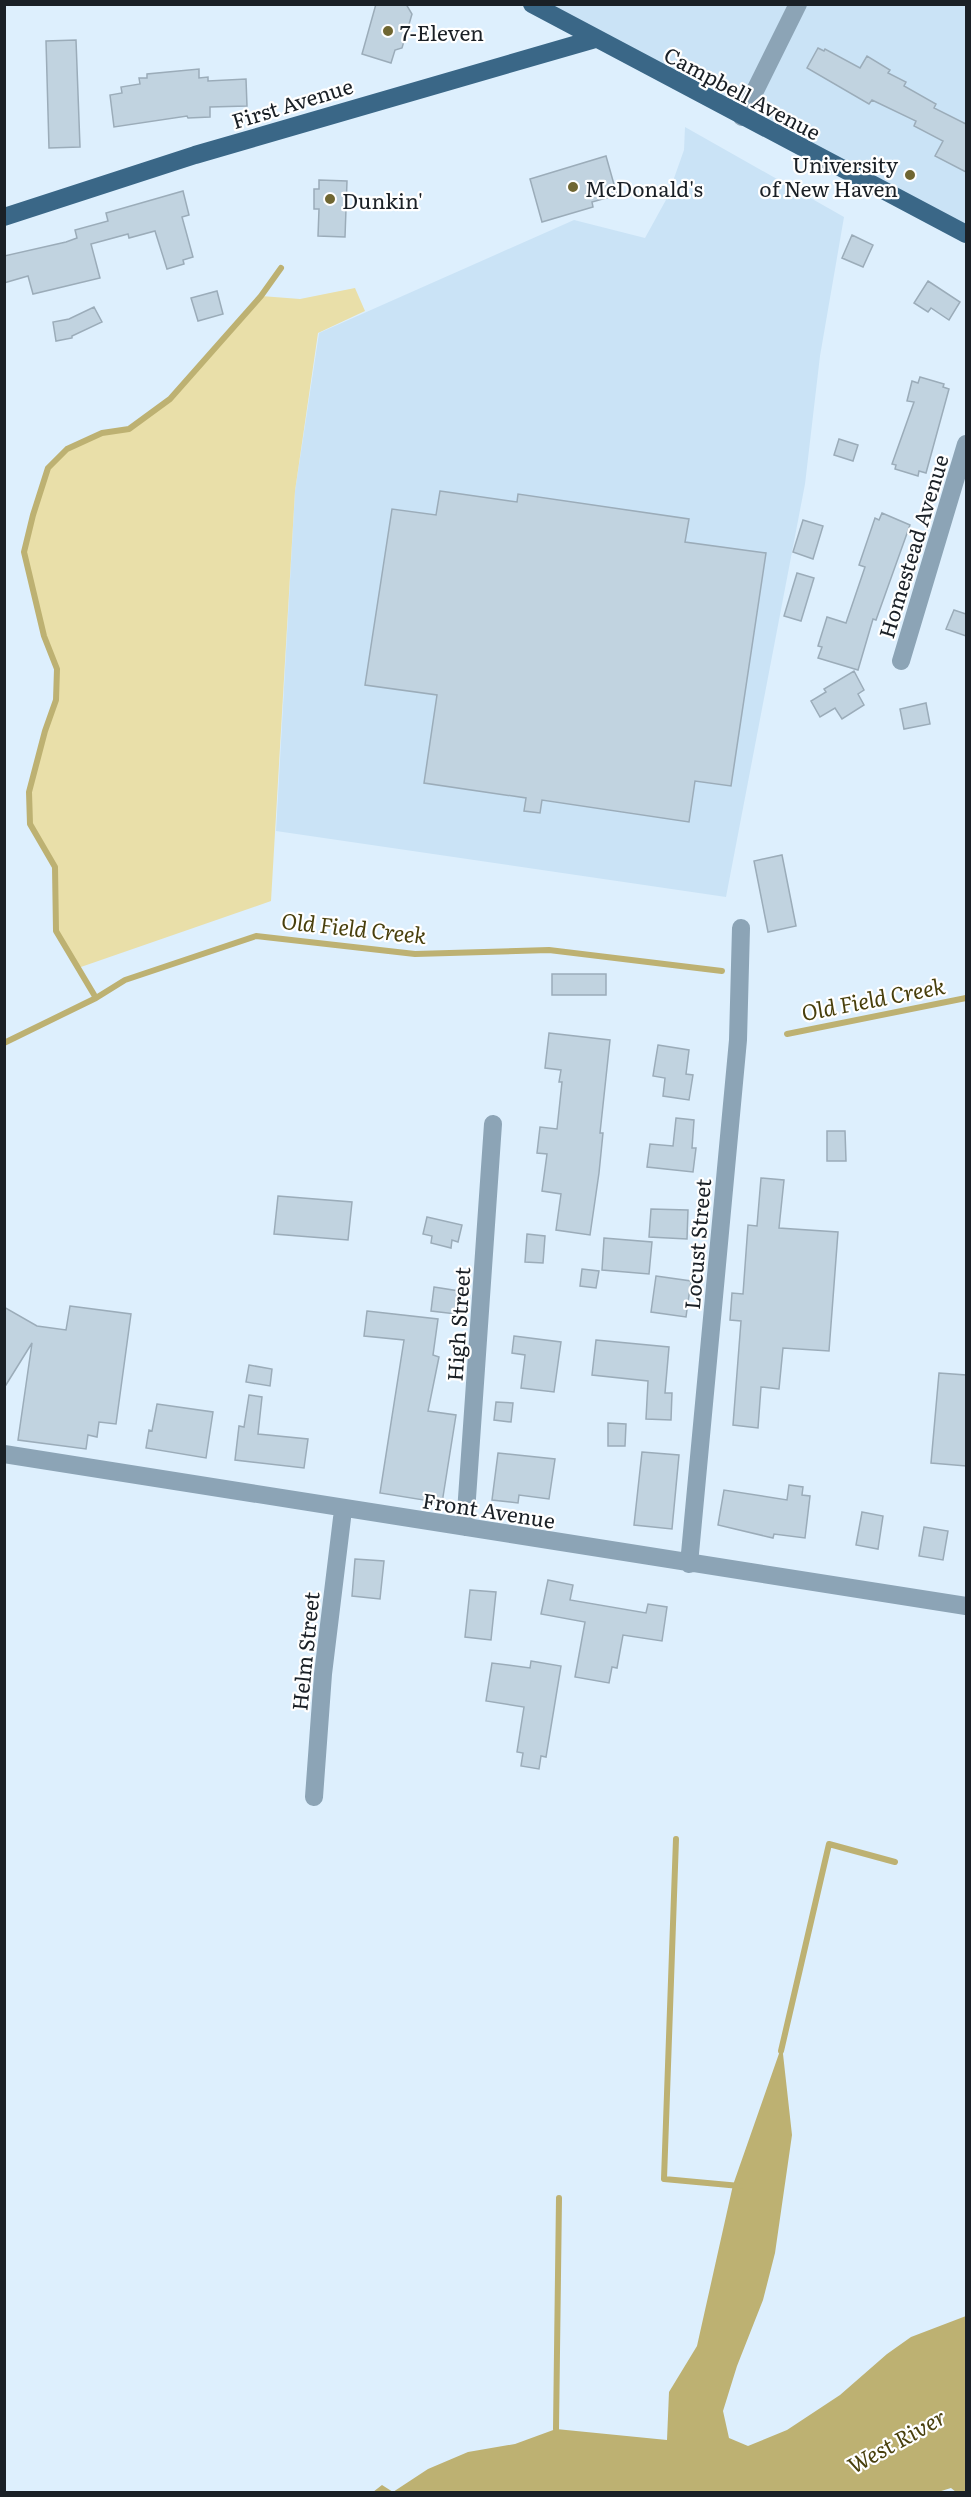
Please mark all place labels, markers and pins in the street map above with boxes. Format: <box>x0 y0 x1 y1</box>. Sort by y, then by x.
place label: 7-Eleven <box>400 16 484 47</box>
marker: 7-Eleven <box>381 24 395 38</box>
place label: University of New Haven <box>759 148 899 203</box>
marker: University of New Haven <box>903 168 917 182</box>
place label: McDonald's <box>585 172 703 203</box>
marker: McDonald's <box>566 180 580 194</box>
place label: Dunkin' <box>342 184 423 215</box>
marker: Dunkin' <box>323 192 337 206</box>

